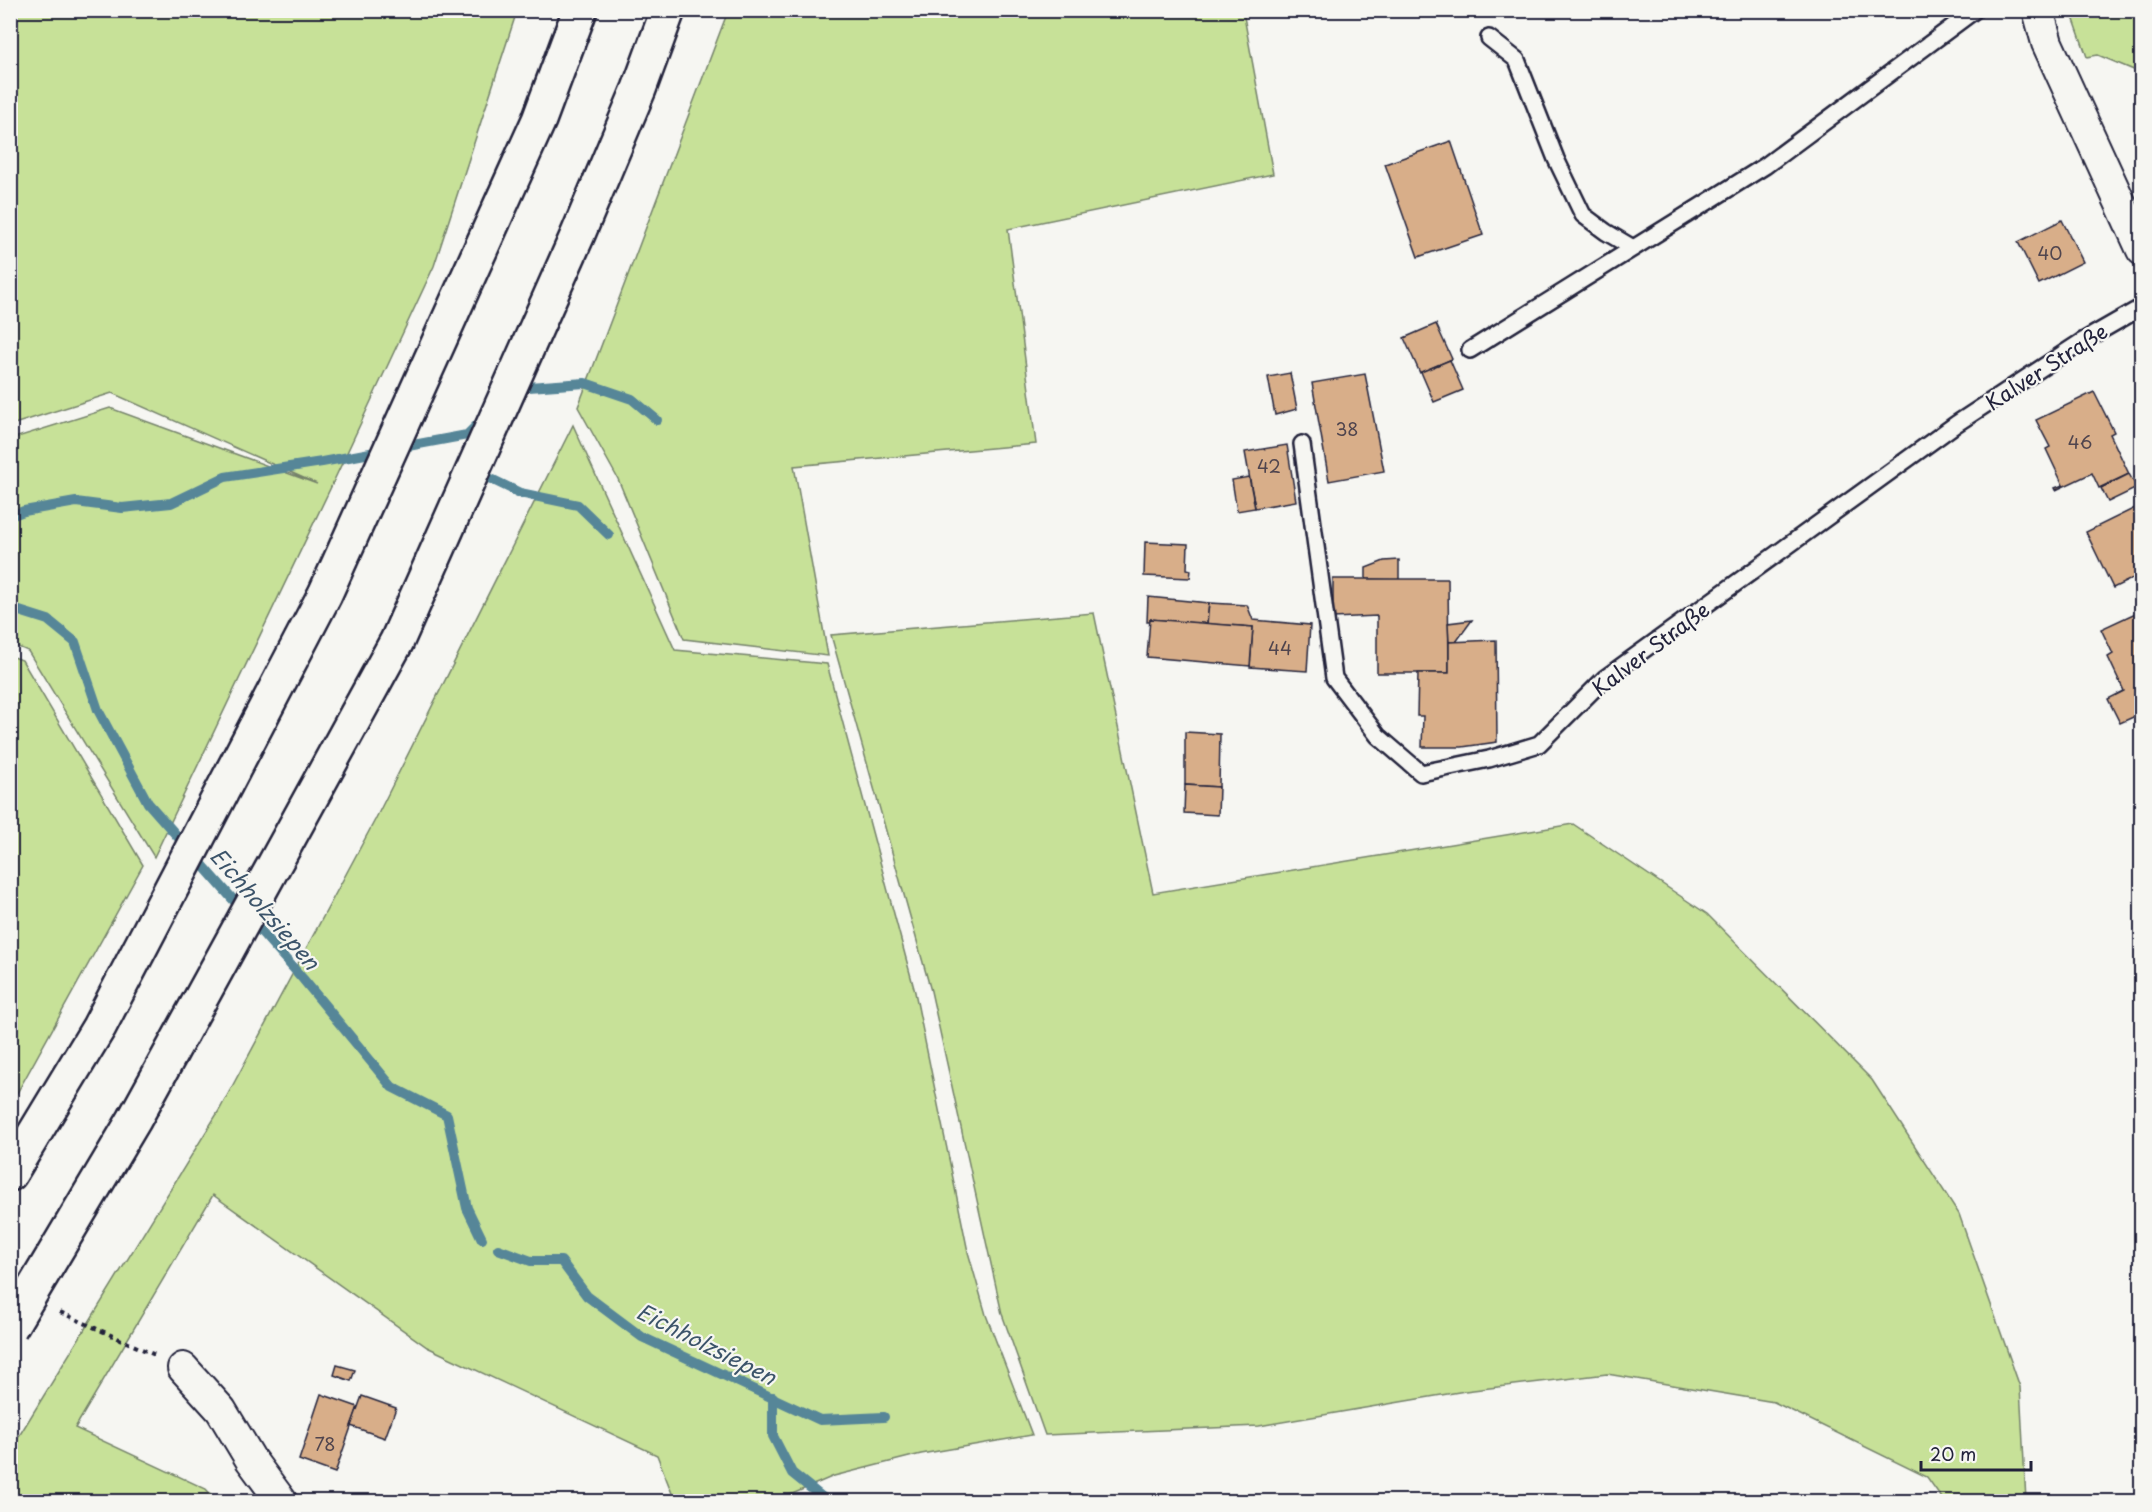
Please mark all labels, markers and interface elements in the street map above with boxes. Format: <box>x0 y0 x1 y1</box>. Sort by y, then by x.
house number: 40 <box>2037 239 2063 266</box>
street label: Kalver Straße <box>1978 314 2114 418</box>
house number: 38 <box>1335 415 1359 442</box>
house number: 46 <box>2068 428 2092 455</box>
house number: 42 <box>1257 452 1281 479</box>
street label: Kalver Straße <box>1584 593 1716 703</box>
house number: 44 <box>1268 634 1292 661</box>
water label: Eichholzsiepen <box>204 840 330 978</box>
water label: Eichholzsiepen <box>632 1294 784 1393</box>
house number: 78 <box>315 1430 336 1457</box>
scale bar <box>1921 1434 2030 1472</box>
text: 20 m <box>1930 1440 1976 1467</box>

